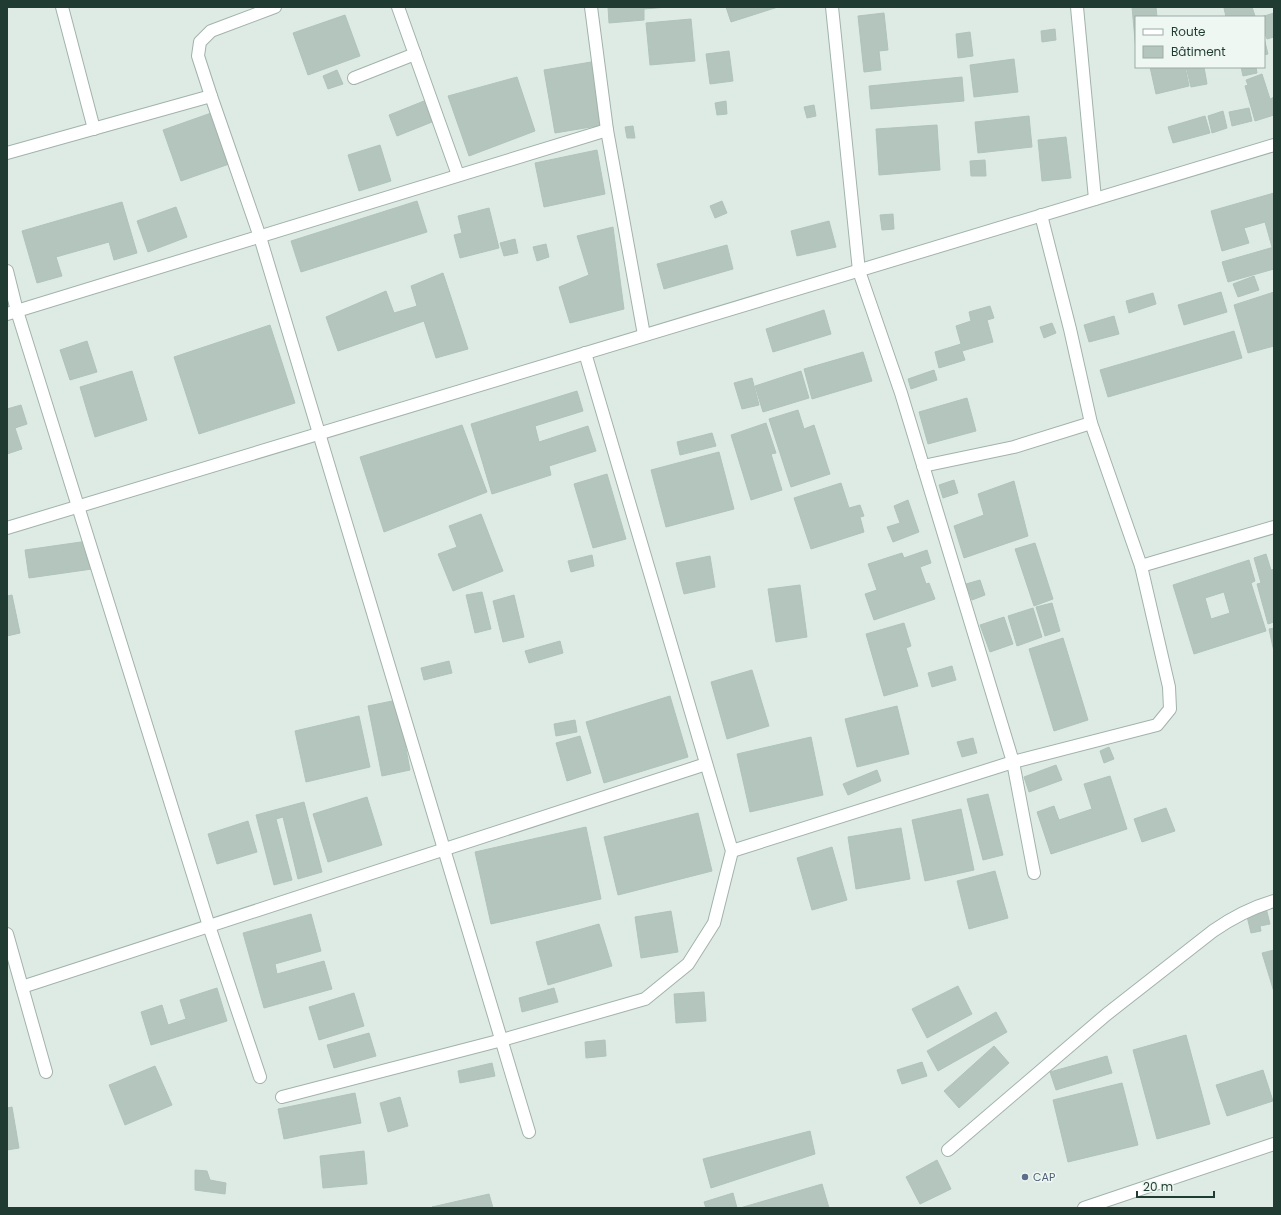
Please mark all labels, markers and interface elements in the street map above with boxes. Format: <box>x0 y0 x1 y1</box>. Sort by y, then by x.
legend <box>1135 16 1265 68</box>
text: Route <box>1171 23 1205 40</box>
text: Bâtiment <box>1171 43 1226 60</box>
place label: CAP <box>1033 1169 1055 1185</box>
marker: CAP <box>1020 1172 1030 1182</box>
scale bar <box>1137 1173 1214 1199</box>
text: 20 m <box>1143 1178 1173 1195</box>

